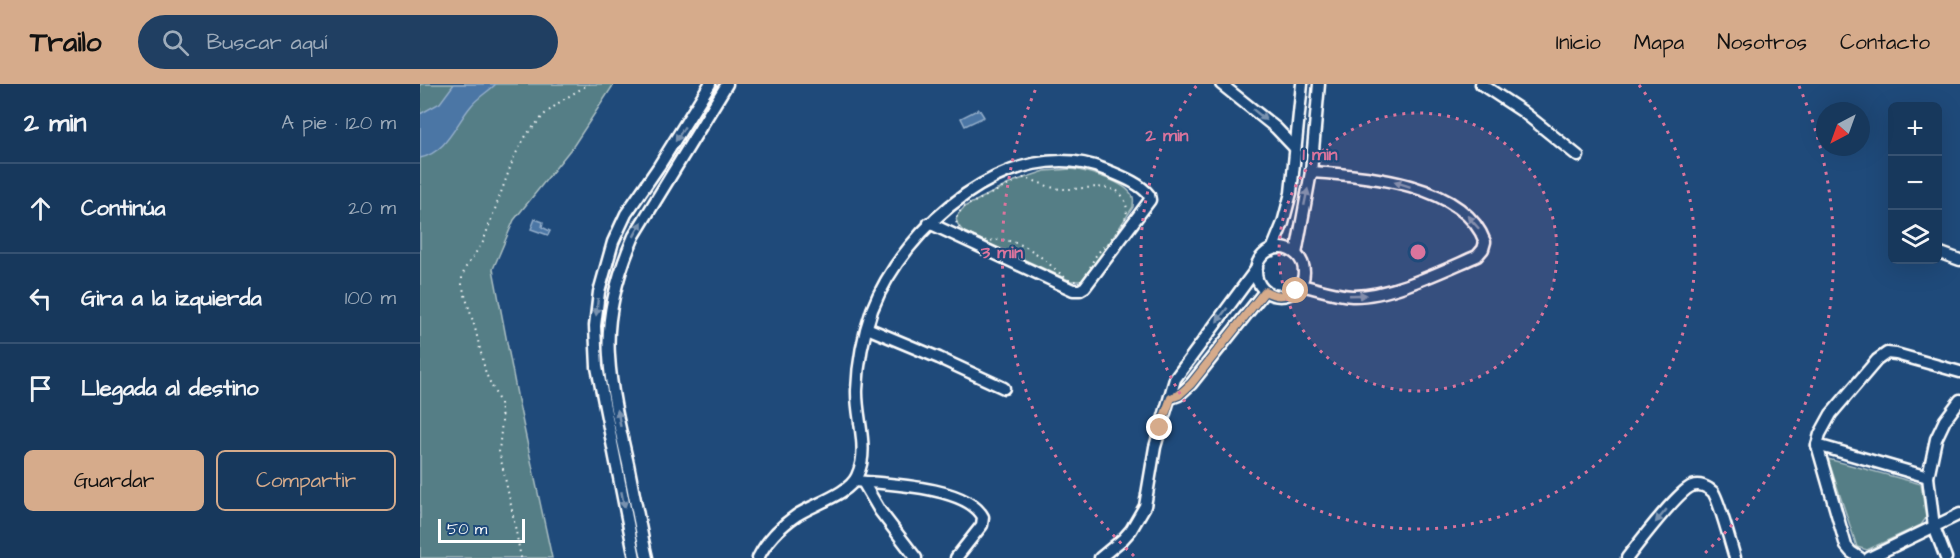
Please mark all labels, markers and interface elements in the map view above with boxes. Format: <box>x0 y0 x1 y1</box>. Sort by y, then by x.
search box <box>138 15 558 69</box>
text: Trailo <box>30 23 102 62</box>
icon: search <box>159 26 192 59</box>
text: Buscar aquí <box>207 27 327 58</box>
text: Inicio <box>1556 28 1601 57</box>
text: Mapa <box>1634 28 1684 57</box>
text: Nosotros <box>1717 28 1807 57</box>
text: Contacto <box>1840 28 1930 57</box>
north arrow <box>1816 102 1870 156</box>
map controls <box>1888 102 1942 264</box>
button: + <box>1888 102 1942 156</box>
text: 2 min <box>24 105 86 141</box>
one-way arrow <box>1252 108 1267 120</box>
text: A pie · 120 m <box>281 109 396 137</box>
text: 2 min <box>1144 123 1189 148</box>
one-way arrow <box>674 126 685 142</box>
text: 1 min <box>1302 142 1338 167</box>
button: − <box>1888 156 1942 210</box>
one-way arrow <box>1393 178 1411 188</box>
one-way arrow <box>1302 187 1311 206</box>
icon: ahead <box>24 192 57 225</box>
text: Continúa <box>81 193 166 224</box>
text: 20 m <box>348 194 396 222</box>
button: layers <box>1888 210 1942 264</box>
one-way arrow <box>1466 215 1480 230</box>
one-way arrow <box>633 220 643 237</box>
text: 3 min <box>980 240 1023 265</box>
centre of rings <box>1408 242 1428 262</box>
route start <box>1282 277 1308 303</box>
icon: left <box>24 282 57 315</box>
text: Gira a la izquierda <box>81 283 262 314</box>
text: 100 m <box>345 284 396 312</box>
one-way arrow <box>1349 290 1368 300</box>
one-way arrow <box>592 298 602 317</box>
one-way arrow <box>1216 307 1228 323</box>
icon: arrive <box>24 372 57 405</box>
text: Llegada al destino <box>81 373 259 404</box>
one-way arrow <box>614 409 623 428</box>
route end <box>1146 414 1172 440</box>
button: Guardar <box>24 450 204 511</box>
button: Compartir <box>216 450 396 511</box>
one-way arrow <box>619 490 628 509</box>
one-way arrow <box>1655 508 1668 523</box>
scale bar <box>438 516 525 544</box>
text: 50 m <box>447 518 487 540</box>

